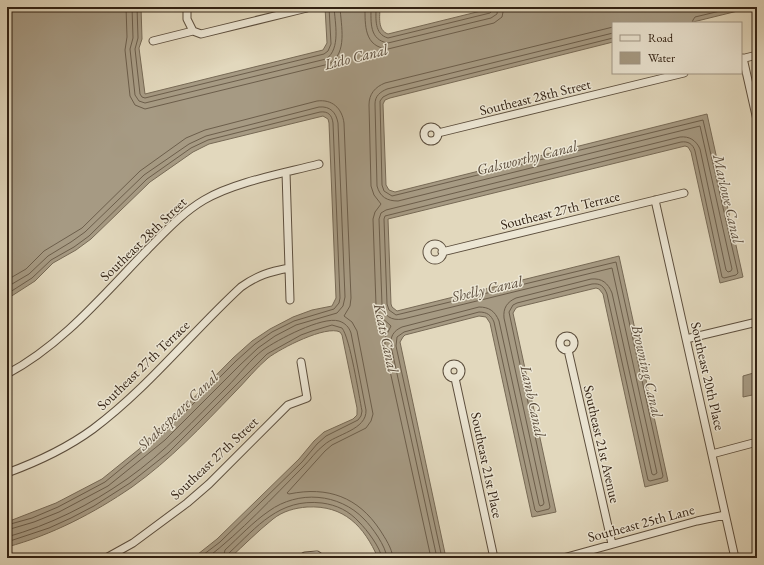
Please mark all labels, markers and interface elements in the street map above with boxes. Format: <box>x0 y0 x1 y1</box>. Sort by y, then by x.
legend <box>612 22 742 74</box>
text: Road <box>648 30 674 46</box>
water label: Lido Canal <box>321 39 390 74</box>
text: Water <box>648 50 675 66</box>
street label: Southeast 28th Street <box>478 74 593 119</box>
water label: Galsworthy Canal <box>475 136 580 179</box>
water label: Marlowe Canal <box>709 152 748 246</box>
street label: Southeast 27th Terrace <box>499 186 622 234</box>
street label: Southeast 28th Street <box>96 193 191 285</box>
water label: Shelly Canal <box>449 271 525 306</box>
water label: Keats Canal <box>370 301 403 375</box>
street label: Southeast 27th Terrace <box>93 316 194 414</box>
street label: Southeast 20th Place <box>687 320 729 432</box>
water label: Browning Canal <box>627 322 668 420</box>
water label: Lamb Canal <box>516 362 551 439</box>
water label: Shakespeare Canal <box>132 367 223 455</box>
street label: Southeast 21st Avenue <box>580 383 624 505</box>
street label: Southeast 21st Place <box>467 410 507 520</box>
street label: Southeast 27th Street <box>166 412 262 503</box>
street label: Southeast 25th Lane <box>586 500 697 546</box>

